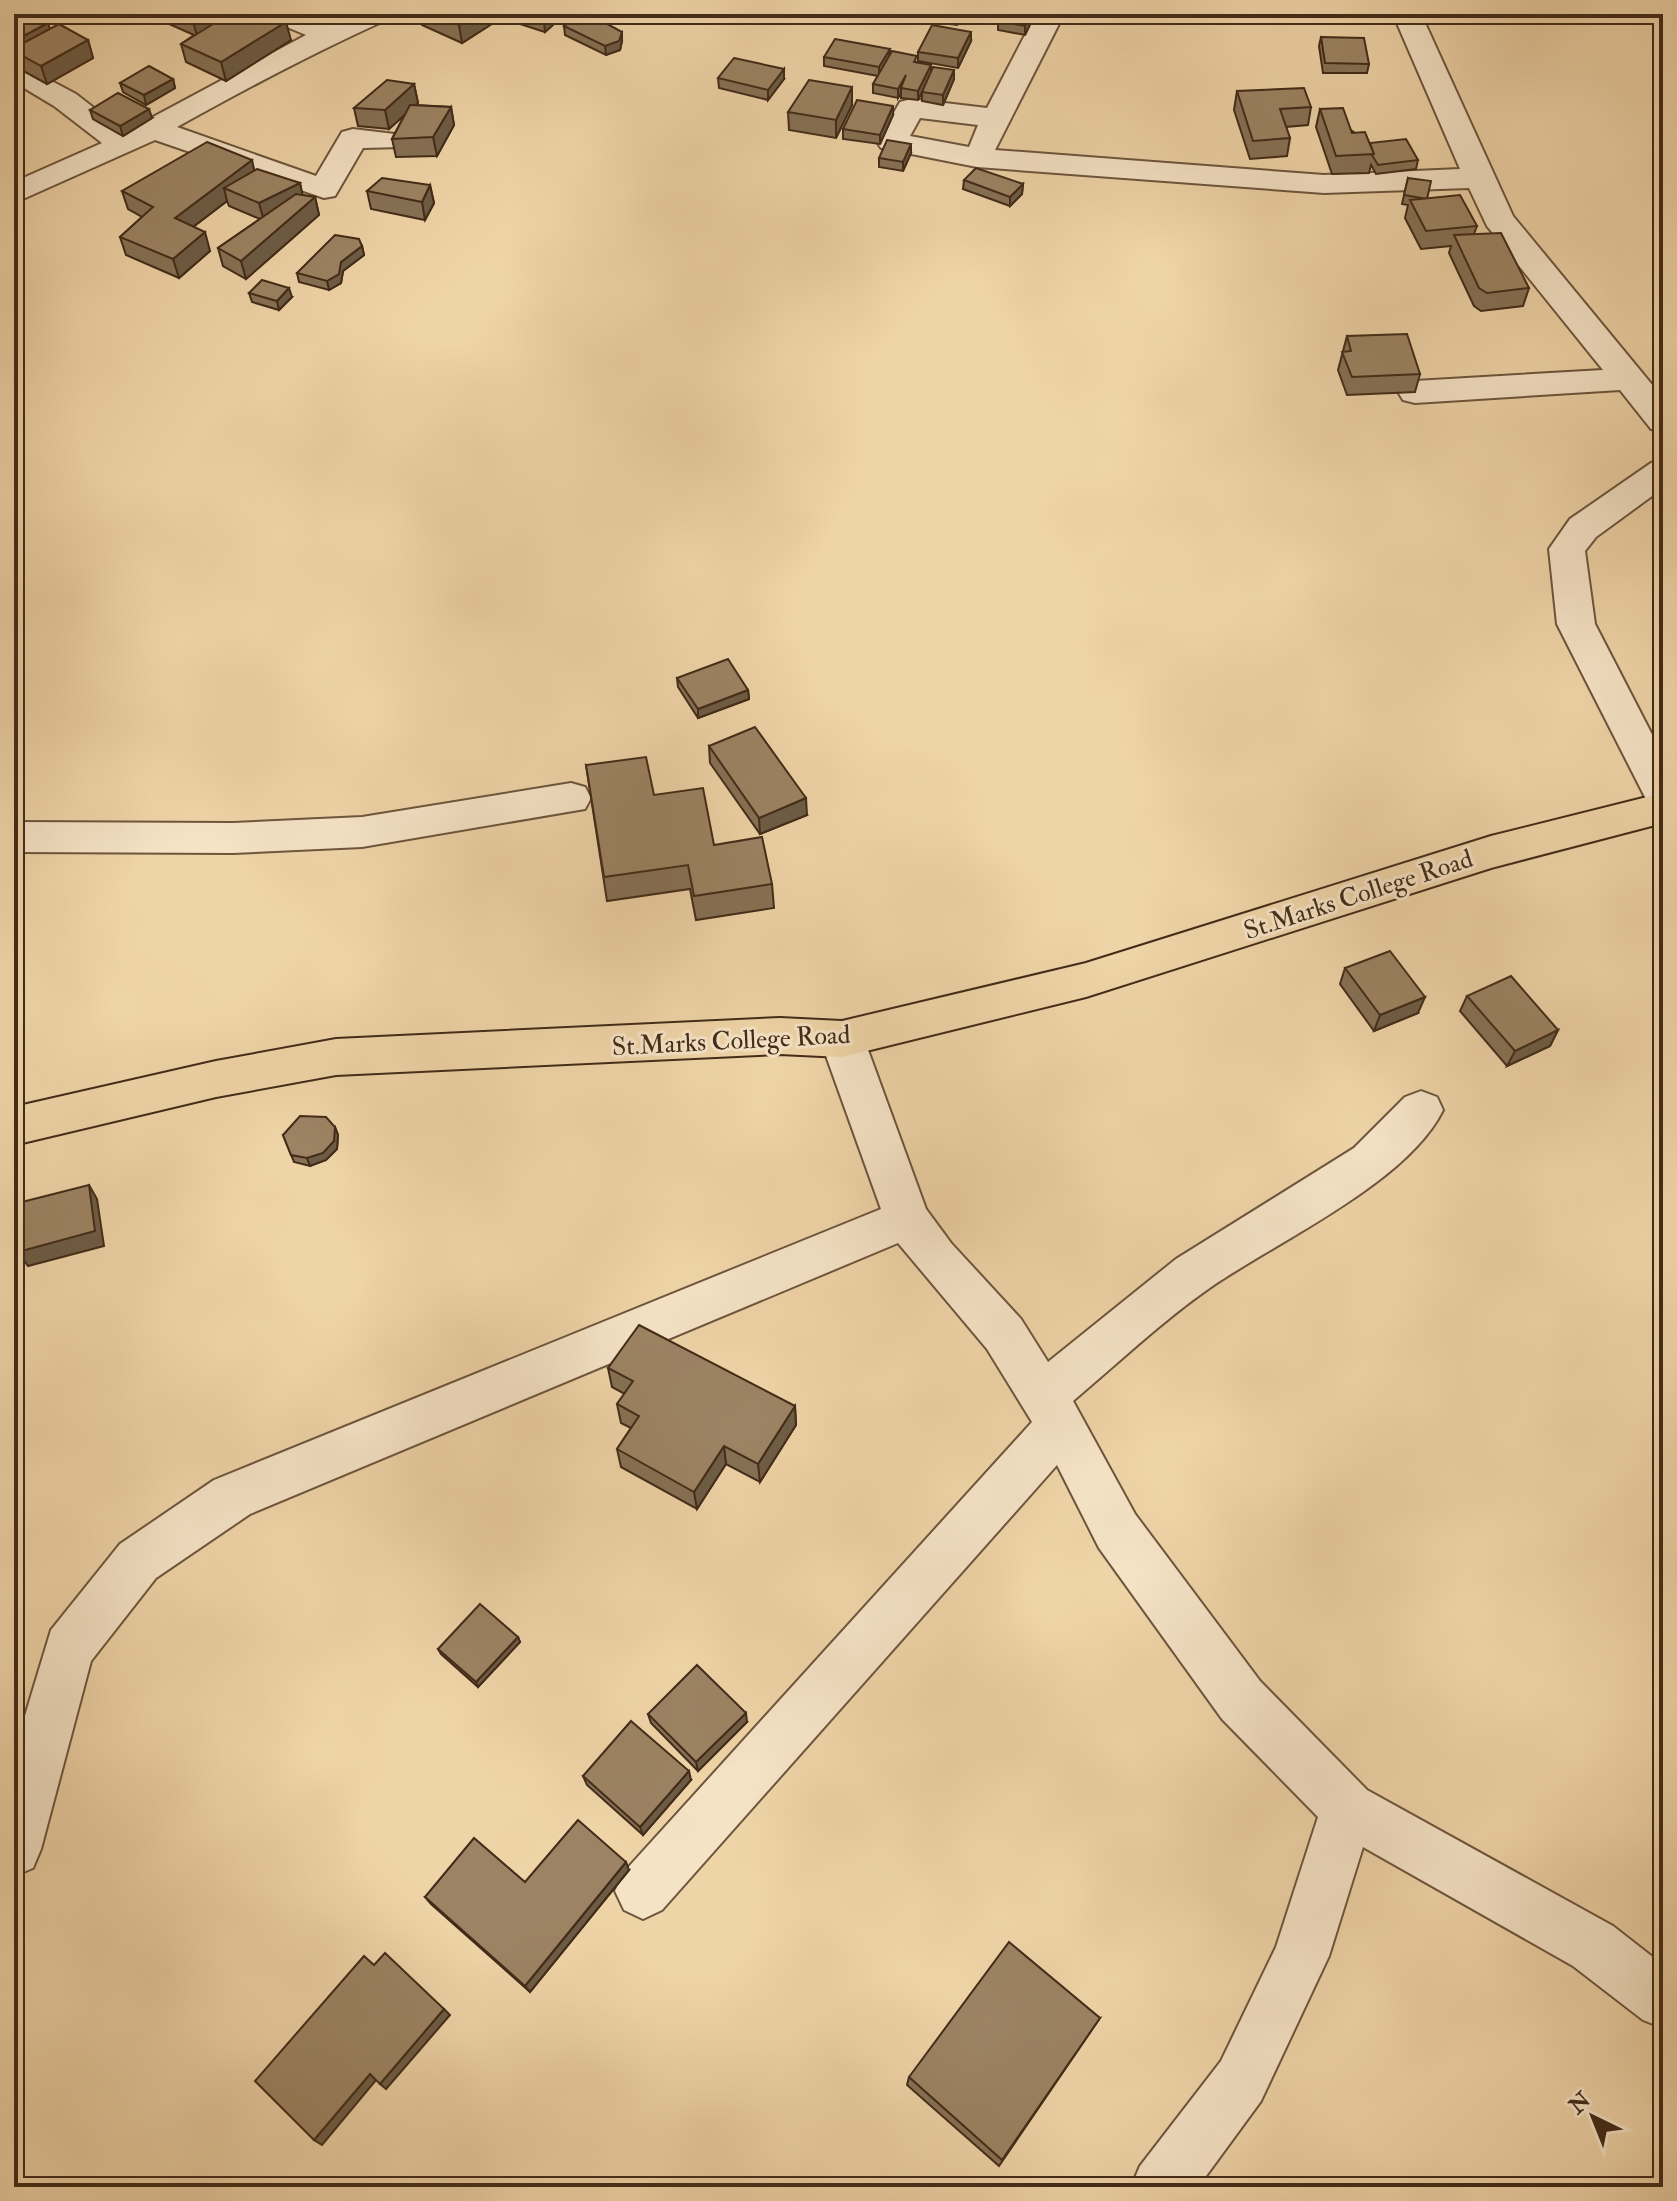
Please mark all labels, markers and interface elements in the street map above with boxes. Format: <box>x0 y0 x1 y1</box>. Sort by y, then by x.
street label: St.Marks College Road <box>1240 843 1477 947</box>
street label: St.Marks College Road <box>611 1019 851 1063</box>
north arrow <box>1553 2077 1633 2157</box>
text: N <box>1563 2086 1597 2121</box>

